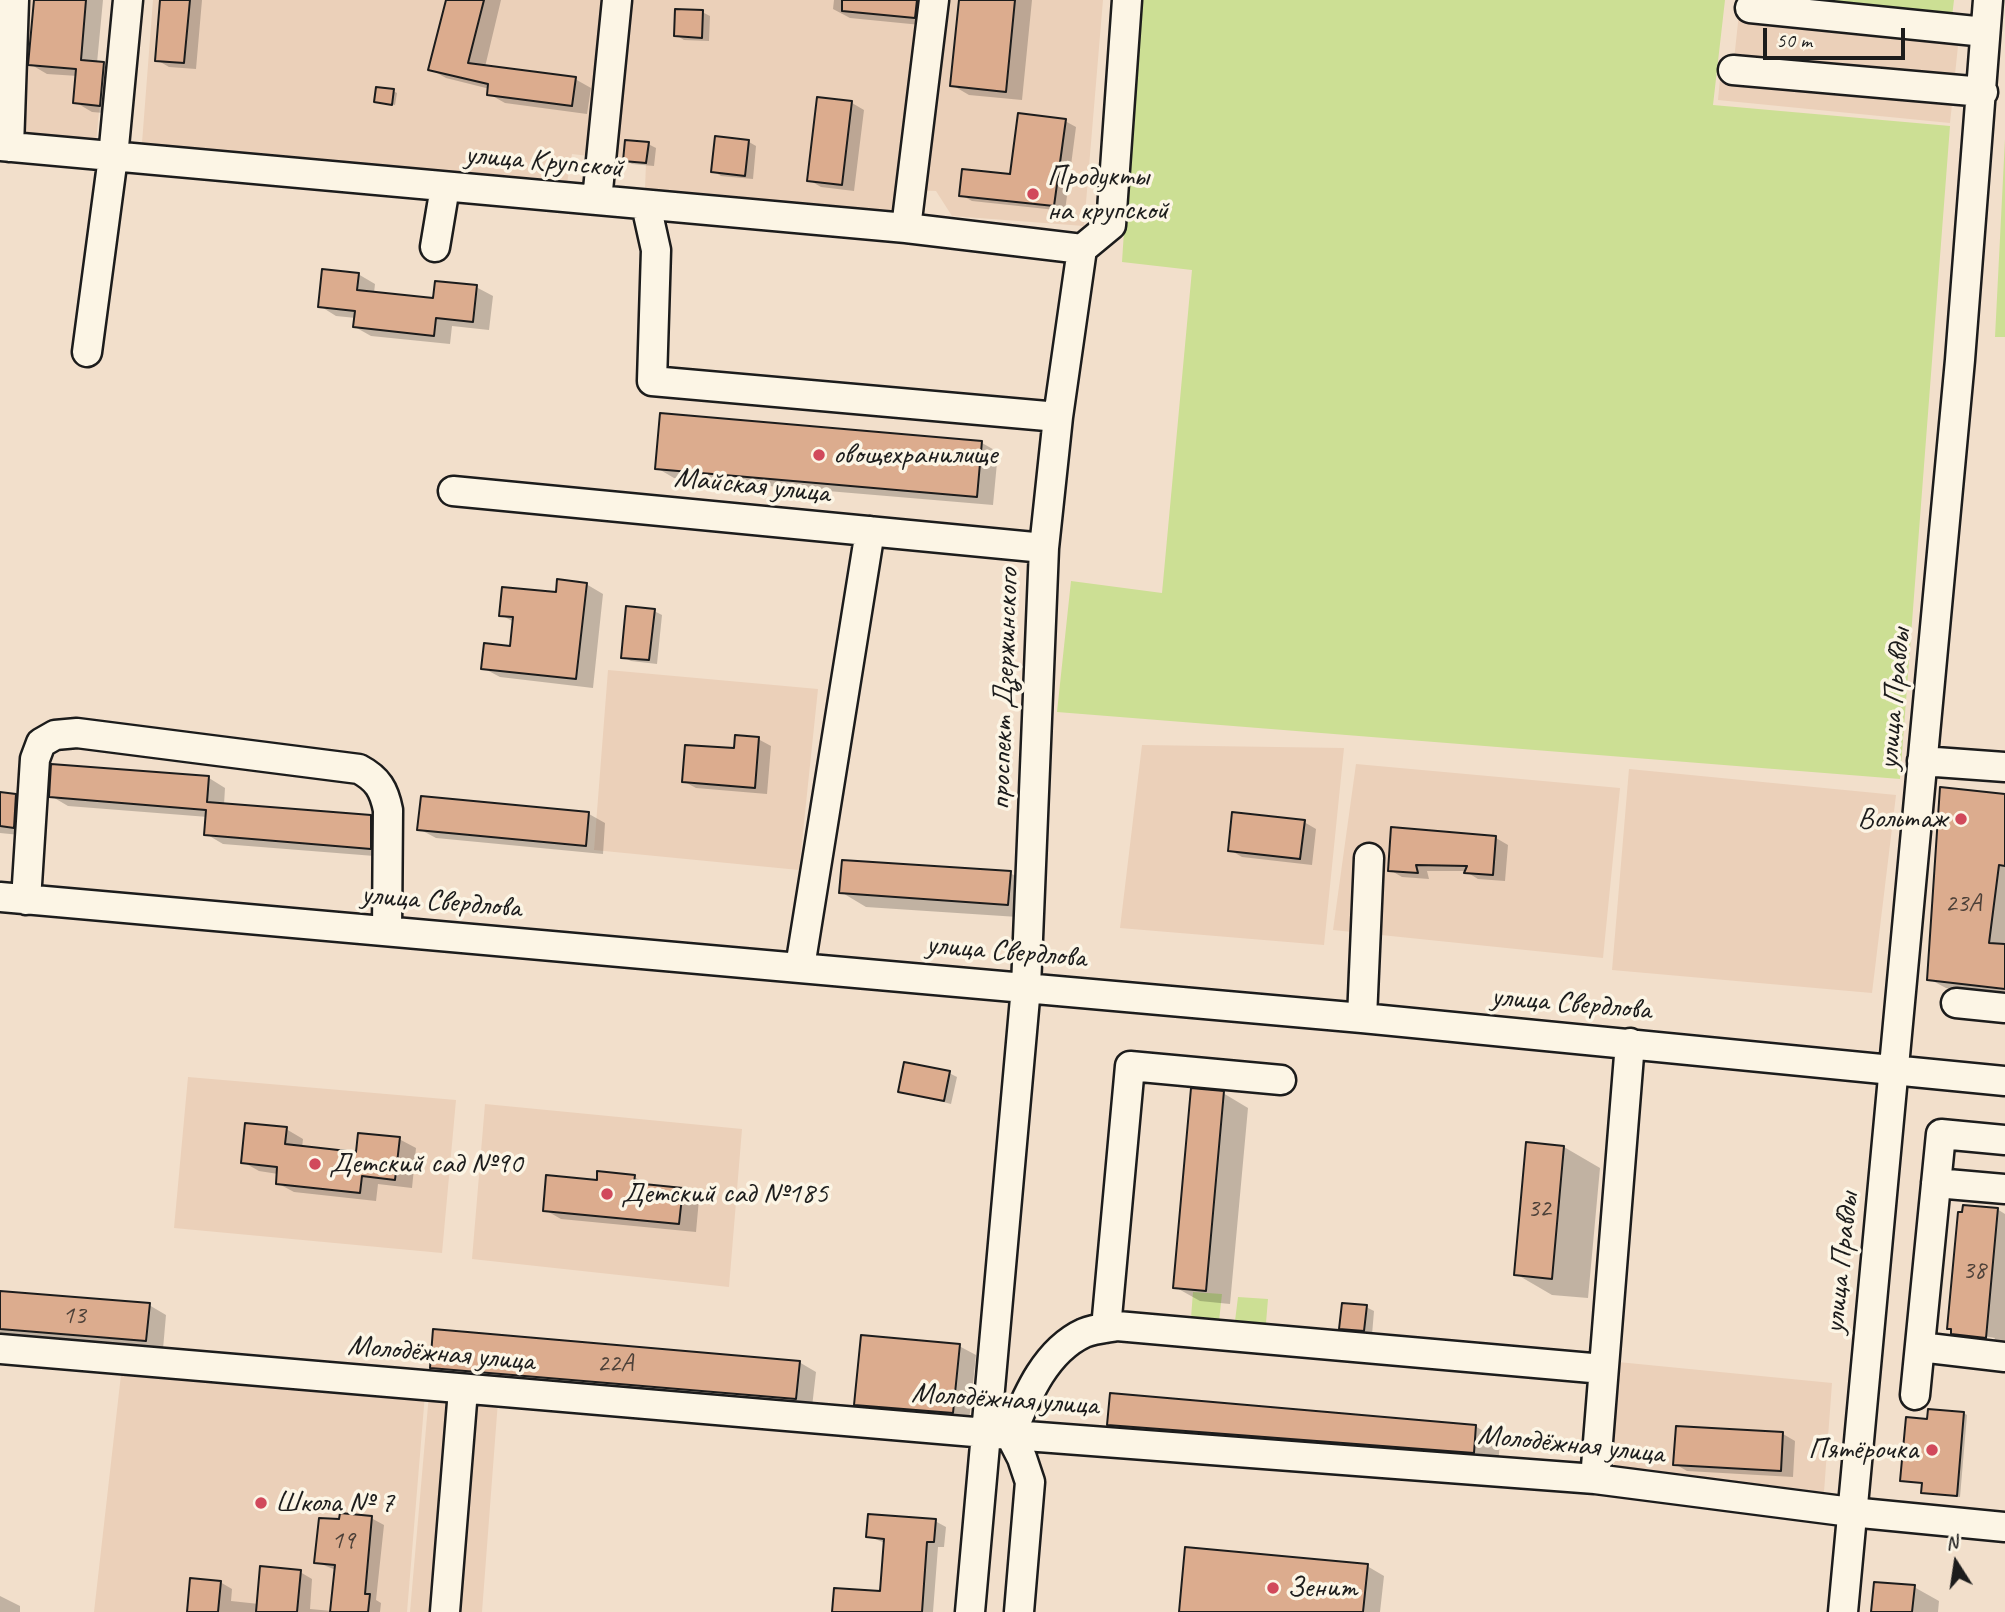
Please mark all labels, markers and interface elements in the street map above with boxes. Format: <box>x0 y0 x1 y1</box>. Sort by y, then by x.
scale bar <box>1767 14 1909 58</box>
text: 50 m <box>1776 27 1812 53</box>
street label: улица Крупской <box>463 137 625 187</box>
place label: Продукты на крупской <box>1047 159 1168 230</box>
marker: Продукты на крупской <box>1025 186 1041 202</box>
place label: овощехранилище <box>833 437 997 473</box>
marker: овощехранилище <box>811 447 827 463</box>
street label: Майская улица <box>672 460 832 512</box>
street label: проспект Дзержинского <box>983 567 1027 811</box>
street label: улица Правды <box>1871 627 1919 771</box>
place label: Вольтаж <box>1857 801 1947 837</box>
marker: Вольтаж <box>1953 811 1969 827</box>
street label: улица Свердлова <box>360 877 522 927</box>
house number: 23А <box>1945 888 1981 920</box>
street label: улица Свердлова <box>925 927 1087 977</box>
street label: улица Свердлова <box>1490 979 1652 1029</box>
place label: Детский сад №90 <box>329 1146 523 1182</box>
marker: Детский сад №90 <box>307 1156 323 1172</box>
place label: Детский сад №185 <box>621 1176 828 1212</box>
marker: Детский сад №185 <box>599 1186 615 1202</box>
street label: улица Правды <box>1817 1191 1867 1335</box>
house number: 32 <box>1527 1193 1551 1225</box>
house number: 38 <box>1962 1255 1986 1287</box>
house number: 13 <box>62 1300 86 1332</box>
street label: Молодёжная улица <box>346 1328 536 1380</box>
house number: 22А <box>597 1348 633 1380</box>
street label: Молодёжная улица <box>910 1376 1100 1424</box>
street label: Молодёжная улица <box>1476 1417 1666 1473</box>
place label: Пятёрочка <box>1808 1432 1918 1468</box>
marker: Пятёрочка <box>1924 1442 1940 1458</box>
place label: Школа № 7 <box>275 1485 394 1521</box>
marker: Школа № 7 <box>253 1495 269 1511</box>
house number: 19 <box>331 1525 355 1557</box>
north arrow <box>1921 1528 1991 1598</box>
text: N <box>1943 1529 1960 1555</box>
place label: Зенит <box>1287 1570 1357 1606</box>
marker: Зенит <box>1265 1580 1281 1596</box>

